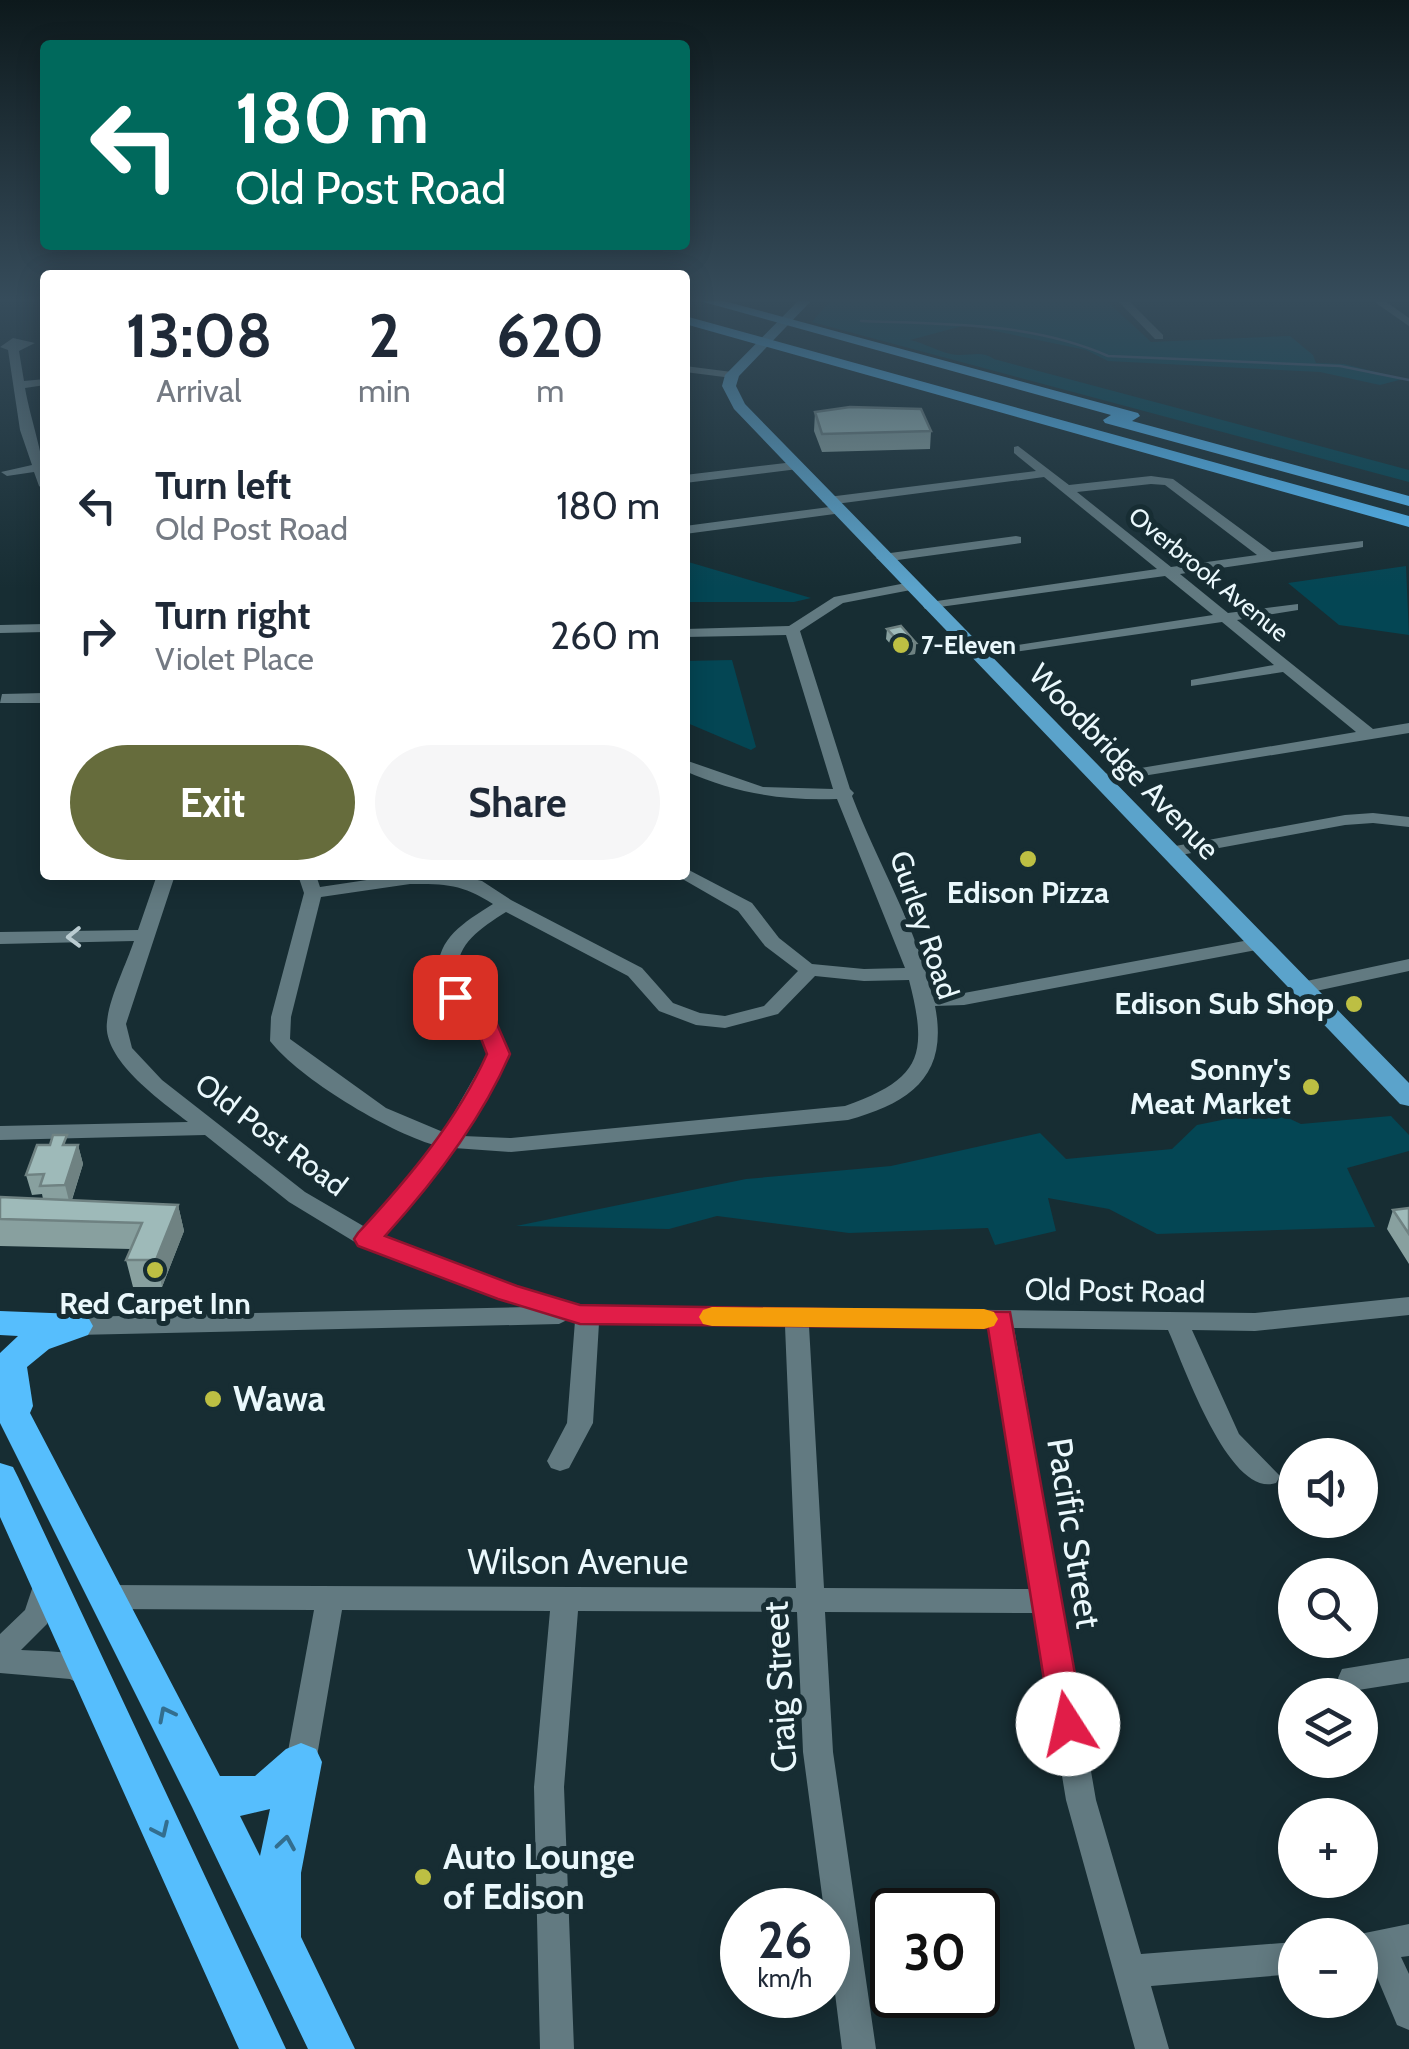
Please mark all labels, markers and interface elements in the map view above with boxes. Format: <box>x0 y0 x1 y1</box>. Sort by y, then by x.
text: 180 m <box>235 75 429 161</box>
icon: left <box>70 80 200 210</box>
text: Old Post Road <box>235 161 506 215</box>
text: 13:08 <box>126 299 272 372</box>
text: 2 <box>368 299 400 372</box>
text: 620 <box>496 299 604 372</box>
text: Arrival <box>156 371 242 410</box>
text: min <box>358 371 411 410</box>
text: m <box>536 371 564 410</box>
text: Turn left <box>155 462 291 509</box>
icon: left <box>70 478 125 533</box>
text: 180 m <box>556 482 660 529</box>
street label: Overbrook Avenue <box>1123 500 1295 648</box>
text: Old Post Road <box>155 509 348 548</box>
text: Turn right <box>155 592 311 639</box>
icon: right <box>70 608 125 663</box>
text: 260 m <box>550 612 660 659</box>
place label: 7-Eleven <box>921 630 1016 660</box>
marker: 7-Eleven <box>890 634 912 656</box>
text: Violet Place <box>155 639 314 678</box>
street label: Woodbridge Avenue <box>1021 656 1227 867</box>
button: Exit <box>70 745 355 860</box>
button: Share <box>375 745 660 860</box>
street label: Gurley Road <box>882 846 967 1004</box>
marker: Edison Pizza <box>1017 848 1039 870</box>
place label: Edison Pizza <box>947 874 1109 911</box>
one-way arrow <box>65 926 81 947</box>
pin <box>413 955 498 1040</box>
icon: arrive <box>428 970 483 1025</box>
place label: Edison Sub Shop <box>1114 985 1334 1022</box>
marker: Edison Sub Shop <box>1343 993 1365 1015</box>
place label: Sonny's Meat Market <box>1130 1051 1291 1122</box>
street label: Old Post Road <box>188 1065 355 1204</box>
marker: Sonny's Meat Market <box>1300 1076 1322 1098</box>
marker: Red Carpet Inn <box>144 1259 166 1281</box>
street label: Old Post Road <box>1024 1270 1206 1311</box>
place label: Red Carpet Inn <box>59 1285 251 1322</box>
place label: Wawa <box>233 1377 326 1420</box>
marker: Wawa <box>202 1388 224 1410</box>
street label: Pacific Street <box>1038 1435 1111 1631</box>
map controls <box>1278 1438 1378 2018</box>
button: sound <box>1278 1438 1378 1538</box>
street label: Wilson Avenue <box>468 1540 688 1583</box>
button: search <box>1278 1558 1378 1658</box>
street label: Craig Street <box>754 1600 805 1774</box>
position arrow <box>1016 1672 1120 1776</box>
button: layers <box>1278 1678 1378 1778</box>
one-way arrow <box>159 1707 178 1725</box>
button: + <box>1278 1798 1378 1898</box>
one-way arrow <box>149 1819 169 1837</box>
one-way arrow <box>274 1835 295 1851</box>
place label: Auto Lounge of Edison <box>443 1835 635 1918</box>
marker: Auto Lounge of Edison <box>412 1866 434 1888</box>
speed limit sign: 30 <box>870 1888 1000 2018</box>
text: 26 <box>758 1910 812 1971</box>
button: − <box>1278 1918 1378 2018</box>
text: km/h <box>758 1963 812 1993</box>

